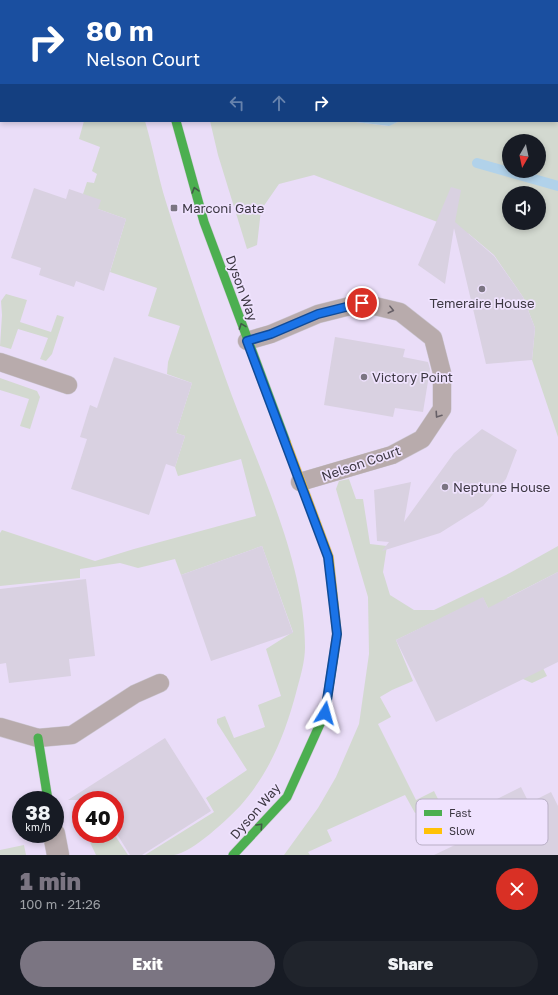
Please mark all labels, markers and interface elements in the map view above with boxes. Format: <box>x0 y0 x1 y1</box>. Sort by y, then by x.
text: 80 m <box>86 14 154 47</box>
icon: right <box>20 16 72 68</box>
text: Nelson Court <box>86 48 200 70</box>
icon: left <box>226 92 248 114</box>
icon: ahead <box>268 92 290 114</box>
icon: right <box>310 92 332 114</box>
north arrow <box>502 134 546 178</box>
map controls <box>502 134 546 230</box>
button: sound <box>502 186 546 230</box>
one-way arrow <box>191 187 200 194</box>
place label: Marconi Gate <box>182 200 264 216</box>
marker: Marconi Gate <box>169 203 179 213</box>
street label: Dyson Way <box>223 253 262 324</box>
marker: Temeraire House <box>477 284 487 294</box>
pin <box>345 286 379 320</box>
icon: arrive <box>351 292 373 314</box>
place label: Temeraire House <box>430 295 534 311</box>
one-way arrow <box>388 306 394 314</box>
one-way arrow <box>238 323 246 330</box>
place label: Victory Point <box>372 369 453 385</box>
marker: Victory Point <box>359 372 369 382</box>
one-way arrow <box>435 411 443 418</box>
street label: Nelson Court <box>319 442 403 484</box>
place label: Neptune House <box>453 479 550 495</box>
marker: Neptune House <box>440 482 450 492</box>
position arrow <box>304 692 346 734</box>
street label: Dyson Way <box>226 779 284 842</box>
speed limit sign: 40 <box>72 791 124 843</box>
legend <box>416 799 548 845</box>
text: 38 <box>25 800 50 824</box>
text: Fast <box>449 806 472 819</box>
text: km/h <box>25 821 51 833</box>
one-way arrow <box>255 824 262 831</box>
text: Slow <box>449 824 475 837</box>
text: 1 min <box>20 866 81 895</box>
button: close <box>496 868 538 910</box>
text: 100 m · 21:26 <box>20 896 101 912</box>
button: Exit <box>20 941 275 987</box>
button: Share <box>283 941 538 987</box>

